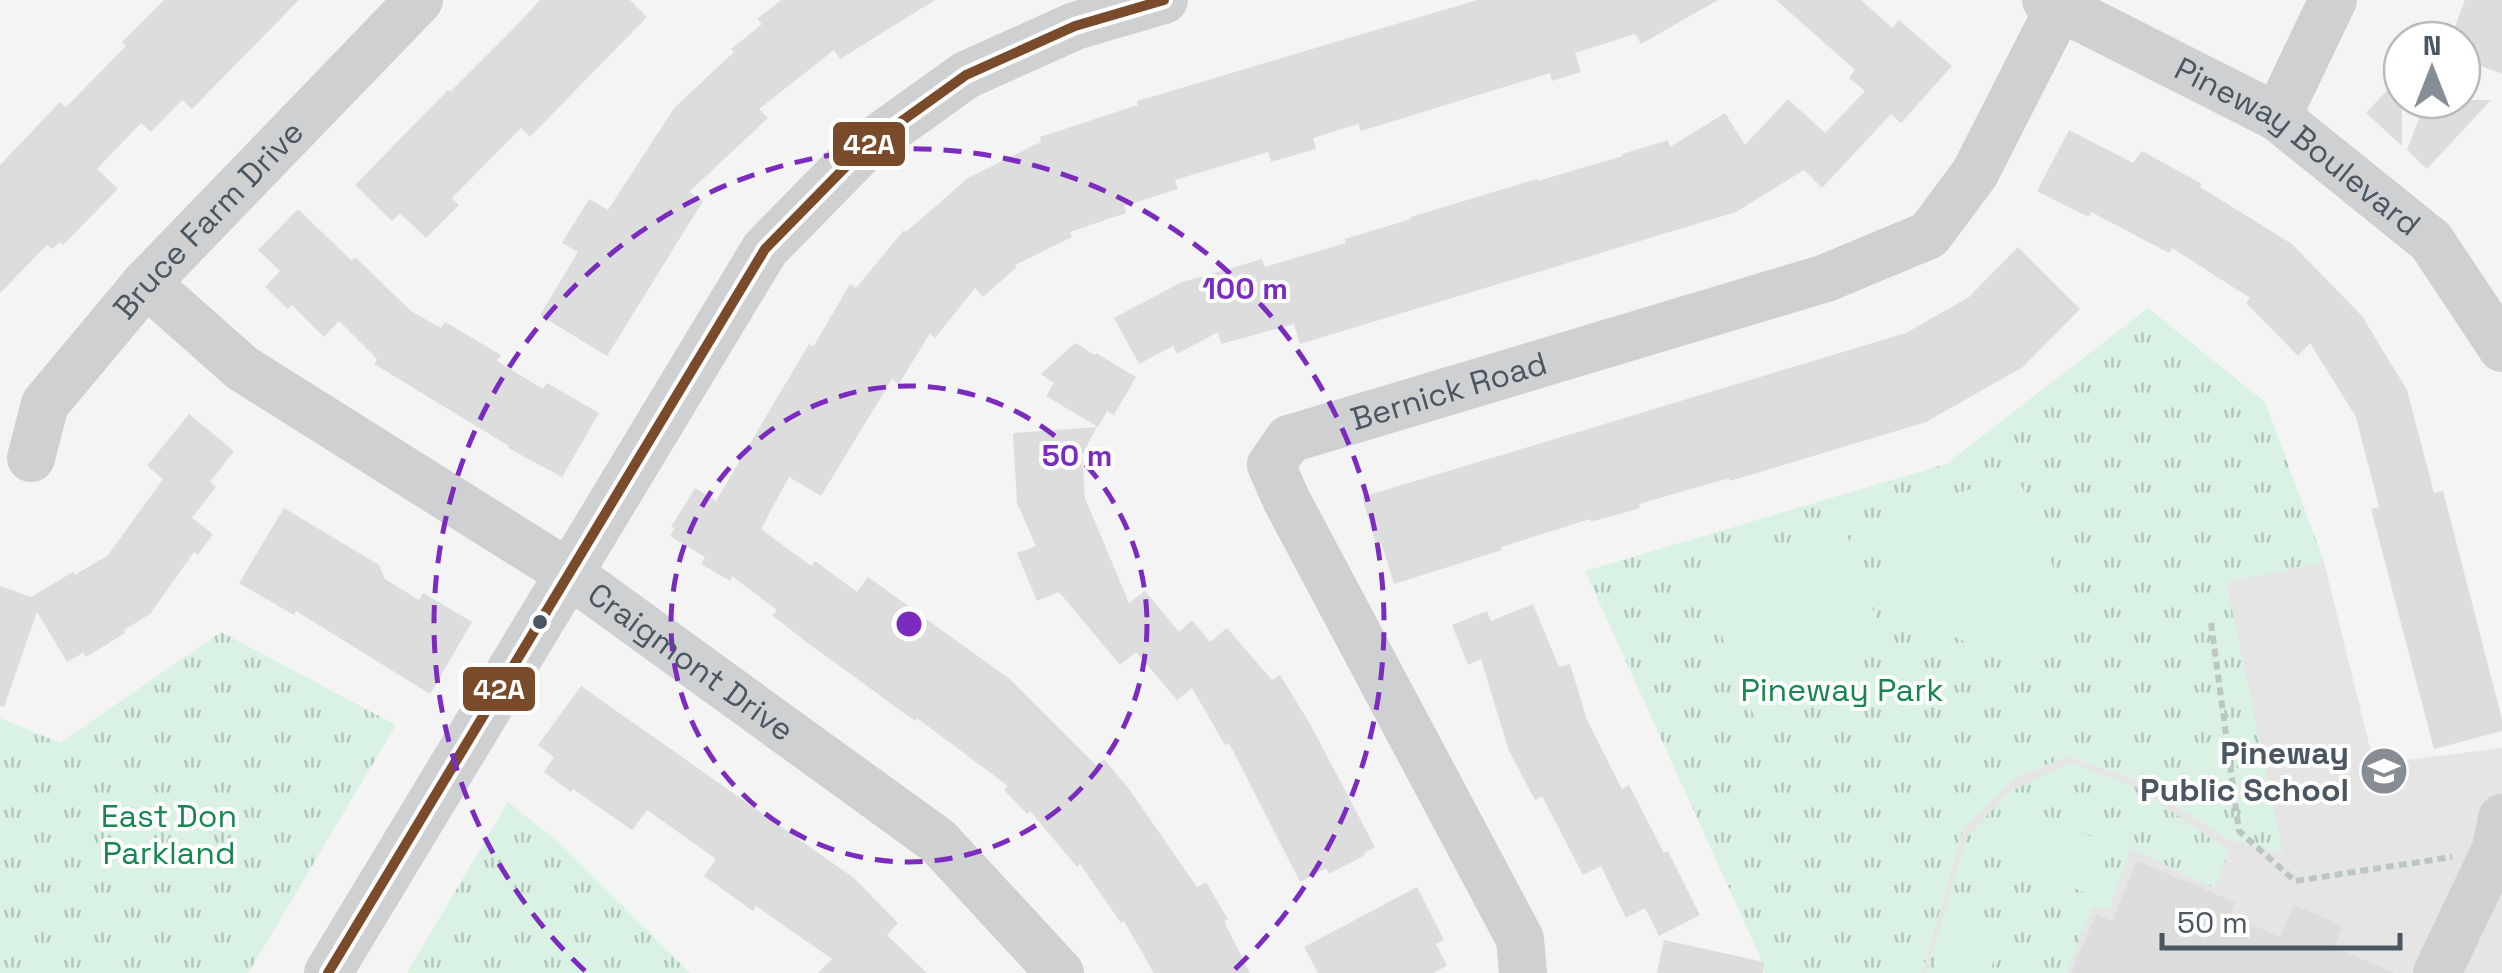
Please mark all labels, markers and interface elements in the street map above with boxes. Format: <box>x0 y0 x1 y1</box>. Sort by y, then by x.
north arrow <box>2382 20 2482 120</box>
text: N <box>2423 27 2441 63</box>
street label: Pineway Boulevard <box>2168 48 2428 244</box>
street label: Bruce Farm Drive <box>104 112 312 327</box>
line badge: 42A <box>831 120 907 168</box>
text: 42A <box>843 126 895 162</box>
text: 100 m <box>1202 269 1288 308</box>
street label: Bernick Road <box>1346 343 1552 439</box>
text: 50 m <box>1042 436 1112 475</box>
street label: Craigmont Drive <box>580 574 802 750</box>
centre of rings <box>891 606 927 642</box>
unlabelled marker <box>530 612 550 632</box>
line badge: 42A <box>461 665 537 713</box>
park label: Pineway Park <box>1740 670 1944 710</box>
text: 42A <box>473 671 525 707</box>
place label: Pineway Public School <box>2140 733 2349 810</box>
school or university icon: Pineway Public School <box>2358 745 2410 797</box>
park label: East Don Parkland <box>101 796 237 873</box>
scale bar <box>2162 888 2400 950</box>
text: 50 m <box>2177 903 2248 942</box>

